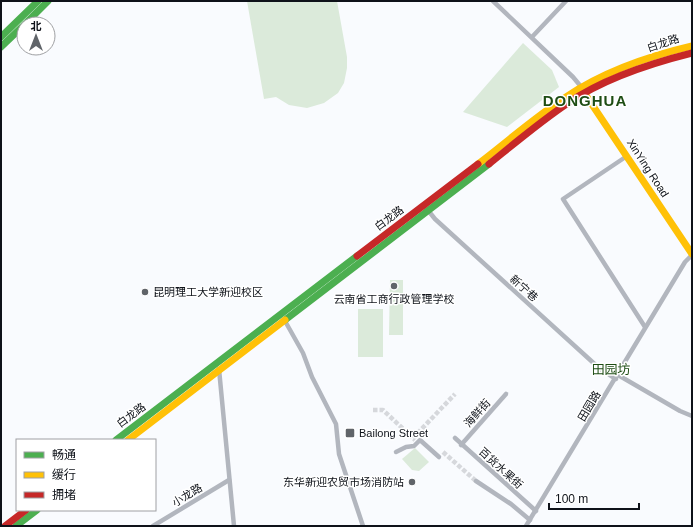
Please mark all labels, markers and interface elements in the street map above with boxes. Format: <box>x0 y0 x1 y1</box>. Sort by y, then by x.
north arrow <box>16 16 56 56</box>
text: 北 <box>31 20 42 32</box>
street label: 白龙路 <box>645 32 681 54</box>
district label: DONGHUA <box>543 92 627 109</box>
street label: XinYing Road <box>625 137 671 199</box>
street label: 白龙路 <box>372 203 406 233</box>
street label: 新宁巷 <box>508 273 540 303</box>
marker: 云南省工商行政管理学校 <box>389 281 399 291</box>
place label: 昆明理工大学新迎校区 <box>153 286 263 298</box>
marker: 昆明理工大学新迎校区 <box>140 287 150 297</box>
place label: 云南省工商行政管理学校 <box>334 293 455 305</box>
district label: 田园坊 <box>591 362 631 377</box>
street label: 田园路 <box>575 389 603 423</box>
street label: 海鲜街 <box>462 397 492 429</box>
street label: 白龙路 <box>114 400 148 430</box>
marker: Bailong Street <box>344 427 356 439</box>
place label: Bailong Street <box>359 427 428 439</box>
legend <box>16 439 156 511</box>
street label: 百货水果街 <box>477 445 525 491</box>
text: 畅通 <box>52 448 76 462</box>
text: 缓行 <box>52 468 76 482</box>
place label: 东华新迎农贸市场消防站 <box>283 476 404 488</box>
marker: 东华新迎农贸市场消防站 <box>407 477 417 487</box>
street label: 小龙路 <box>170 481 204 509</box>
scale bar <box>549 485 639 511</box>
text: 拥堵 <box>52 488 76 502</box>
text: 100 m <box>555 492 588 506</box>

